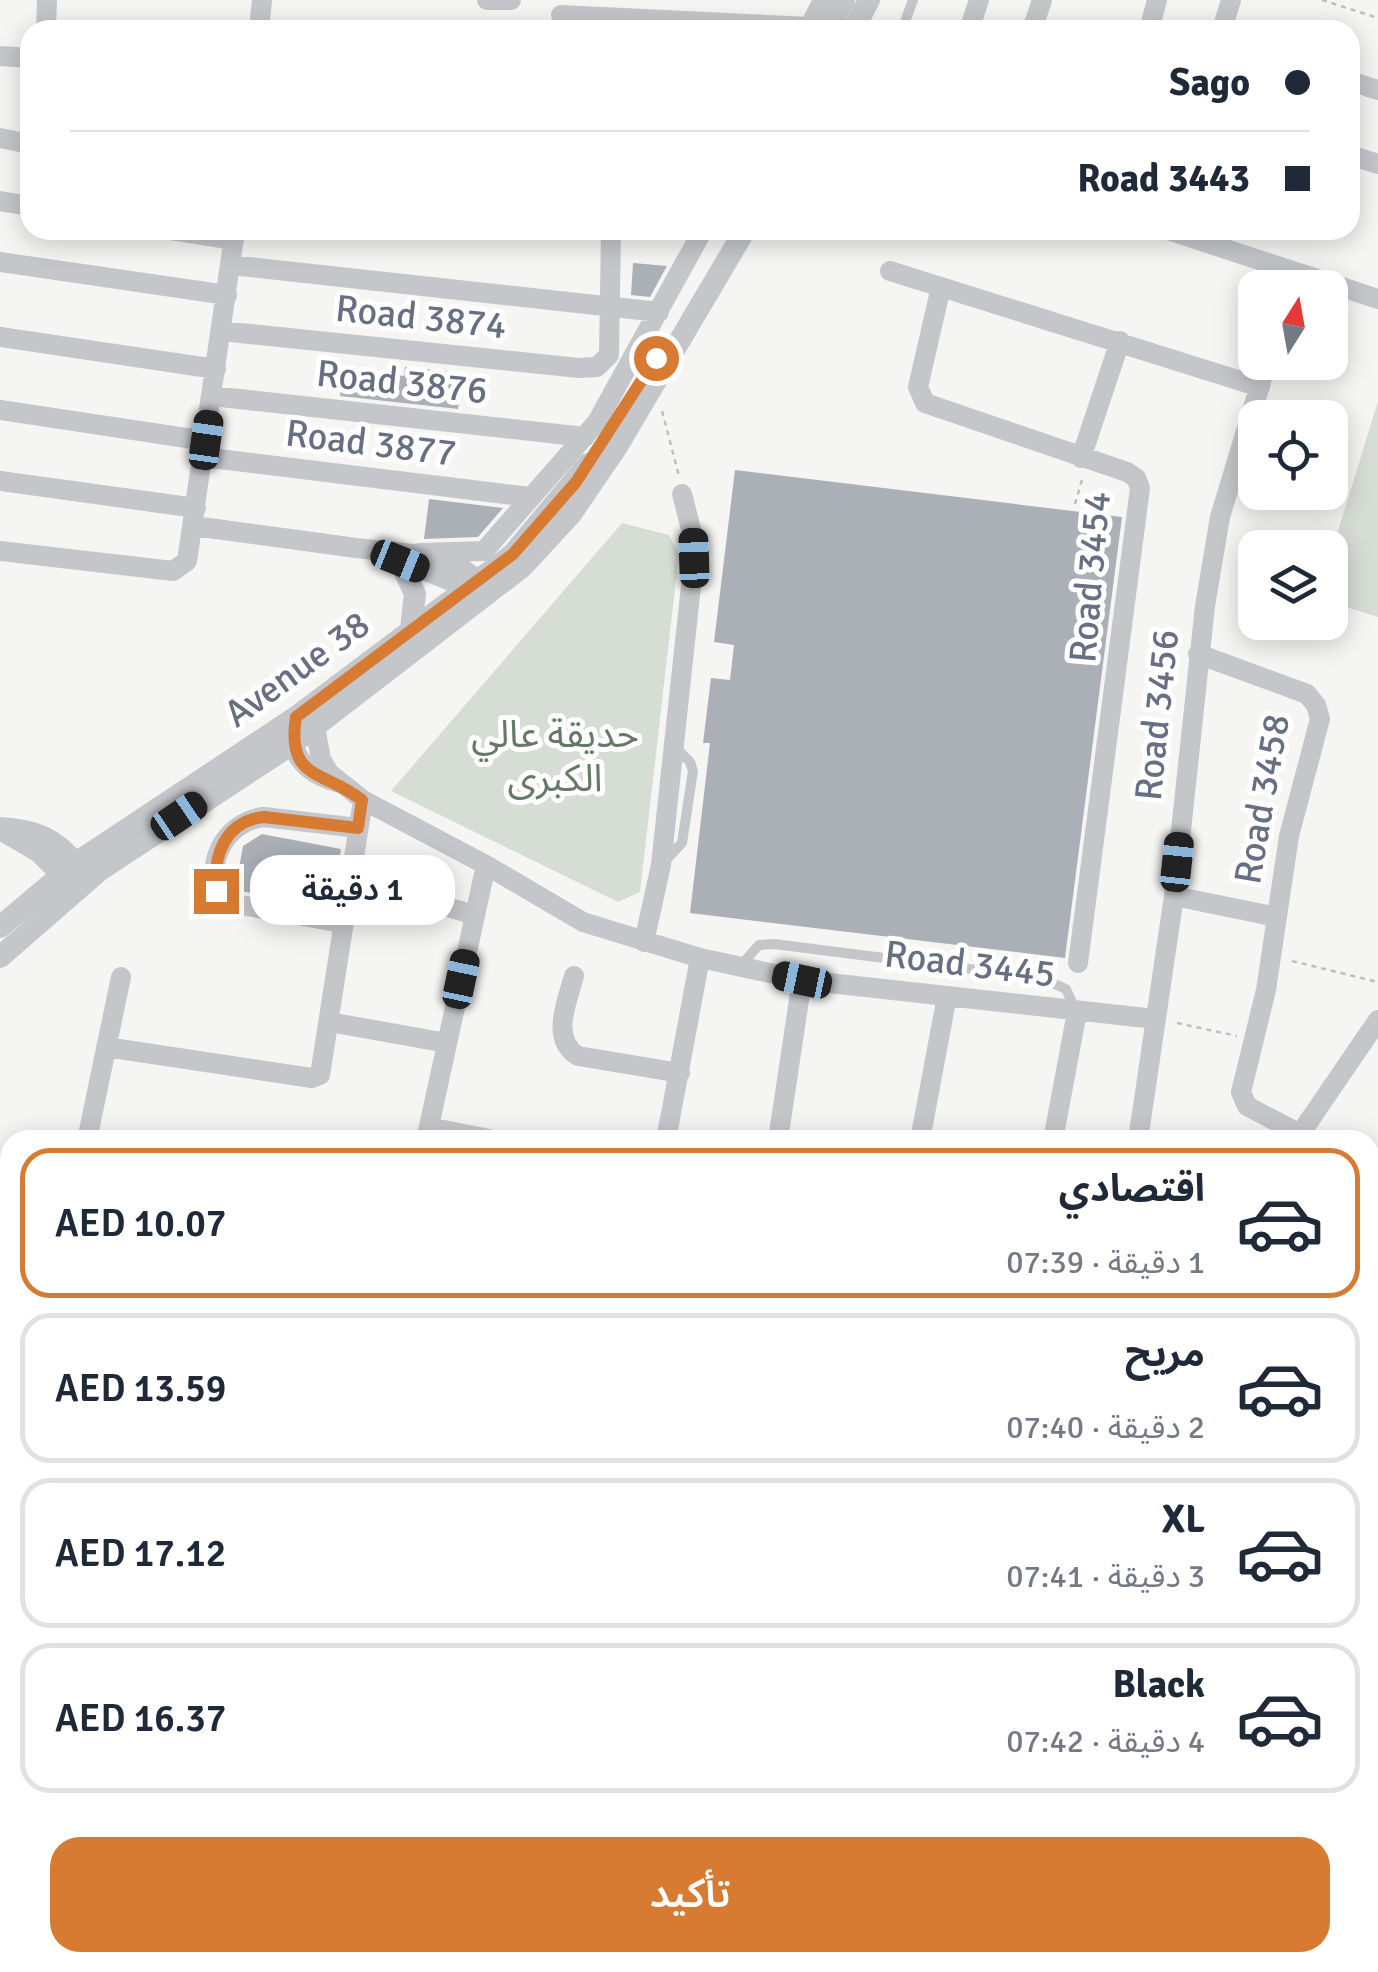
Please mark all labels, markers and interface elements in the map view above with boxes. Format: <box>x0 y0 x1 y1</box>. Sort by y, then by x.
text: Sago <box>1169 59 1250 106</box>
text: Road 3443 <box>1077 155 1250 202</box>
north arrow <box>1238 270 1348 380</box>
map controls <box>1238 270 1348 640</box>
street label: Road 3874 <box>333 285 509 349</box>
route start <box>634 336 679 381</box>
street label: Road 3876 <box>314 350 490 414</box>
button: locate <box>1238 400 1348 510</box>
car <box>187 408 225 472</box>
street label: Road 3877 <box>283 409 459 477</box>
street label: Road 3454 <box>1059 489 1121 665</box>
car <box>678 527 710 589</box>
button: layers <box>1238 530 1348 640</box>
car <box>367 536 433 586</box>
street label: Avenue 38 <box>215 601 379 737</box>
street label: Road 3456 <box>1125 627 1189 803</box>
street label: Road 3458 <box>1224 710 1300 888</box>
park label: حديقة عالي الكبرى <box>471 711 639 802</box>
car <box>146 787 212 845</box>
car <box>1159 831 1195 893</box>
callout: 1 دقيقة <box>251 856 456 926</box>
route end <box>194 869 239 914</box>
text: 1 دقيقة <box>302 870 403 909</box>
street label: Road 3445 <box>882 930 1058 998</box>
car <box>440 947 482 1011</box>
car <box>770 959 834 1001</box>
text: اقتصادي <box>1059 1165 1205 1212</box>
icon: car <box>1235 1178 1325 1268</box>
text: AED 10.07 <box>55 1200 226 1247</box>
text: 1 دقيقة · 07:39 <box>1006 1243 1205 1282</box>
text: مريح <box>1125 1330 1205 1377</box>
icon: car <box>1235 1343 1325 1433</box>
text: AED 13.59 <box>55 1365 226 1412</box>
text: 2 دقيقة · 07:40 <box>1006 1408 1205 1447</box>
text: XL <box>1162 1496 1205 1543</box>
icon: car <box>1235 1508 1325 1598</box>
text: AED 17.12 <box>55 1530 226 1577</box>
text: 3 دقيقة · 07:41 <box>1006 1557 1205 1596</box>
text: Black <box>1112 1661 1205 1708</box>
icon: car <box>1235 1673 1325 1763</box>
text: AED 16.37 <box>55 1695 226 1742</box>
text: 4 دقيقة · 07:42 <box>1006 1722 1205 1761</box>
button: تأكيد <box>50 1837 1330 1952</box>

